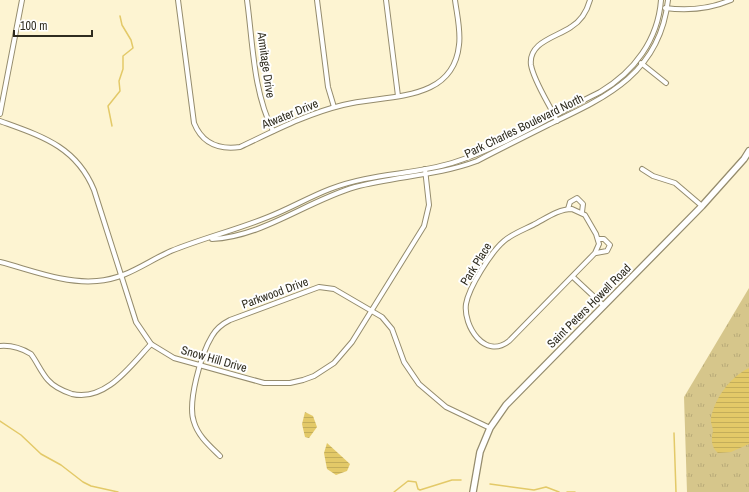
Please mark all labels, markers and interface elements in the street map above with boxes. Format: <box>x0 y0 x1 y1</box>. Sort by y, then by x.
scale bar <box>14 12 92 38</box>
text: 100 m <box>20 18 47 34</box>
street label: Armitage Drive <box>253 30 279 99</box>
street label: Park Charles Boulevard North <box>462 90 586 162</box>
street label: Atwater Drive <box>258 95 321 133</box>
street label: Park Place <box>457 240 495 288</box>
street label: Saint Peters Howell Road <box>544 261 634 351</box>
street label: Parkwood Drive <box>239 274 311 312</box>
street label: Snow Hill Drive <box>179 342 249 376</box>

